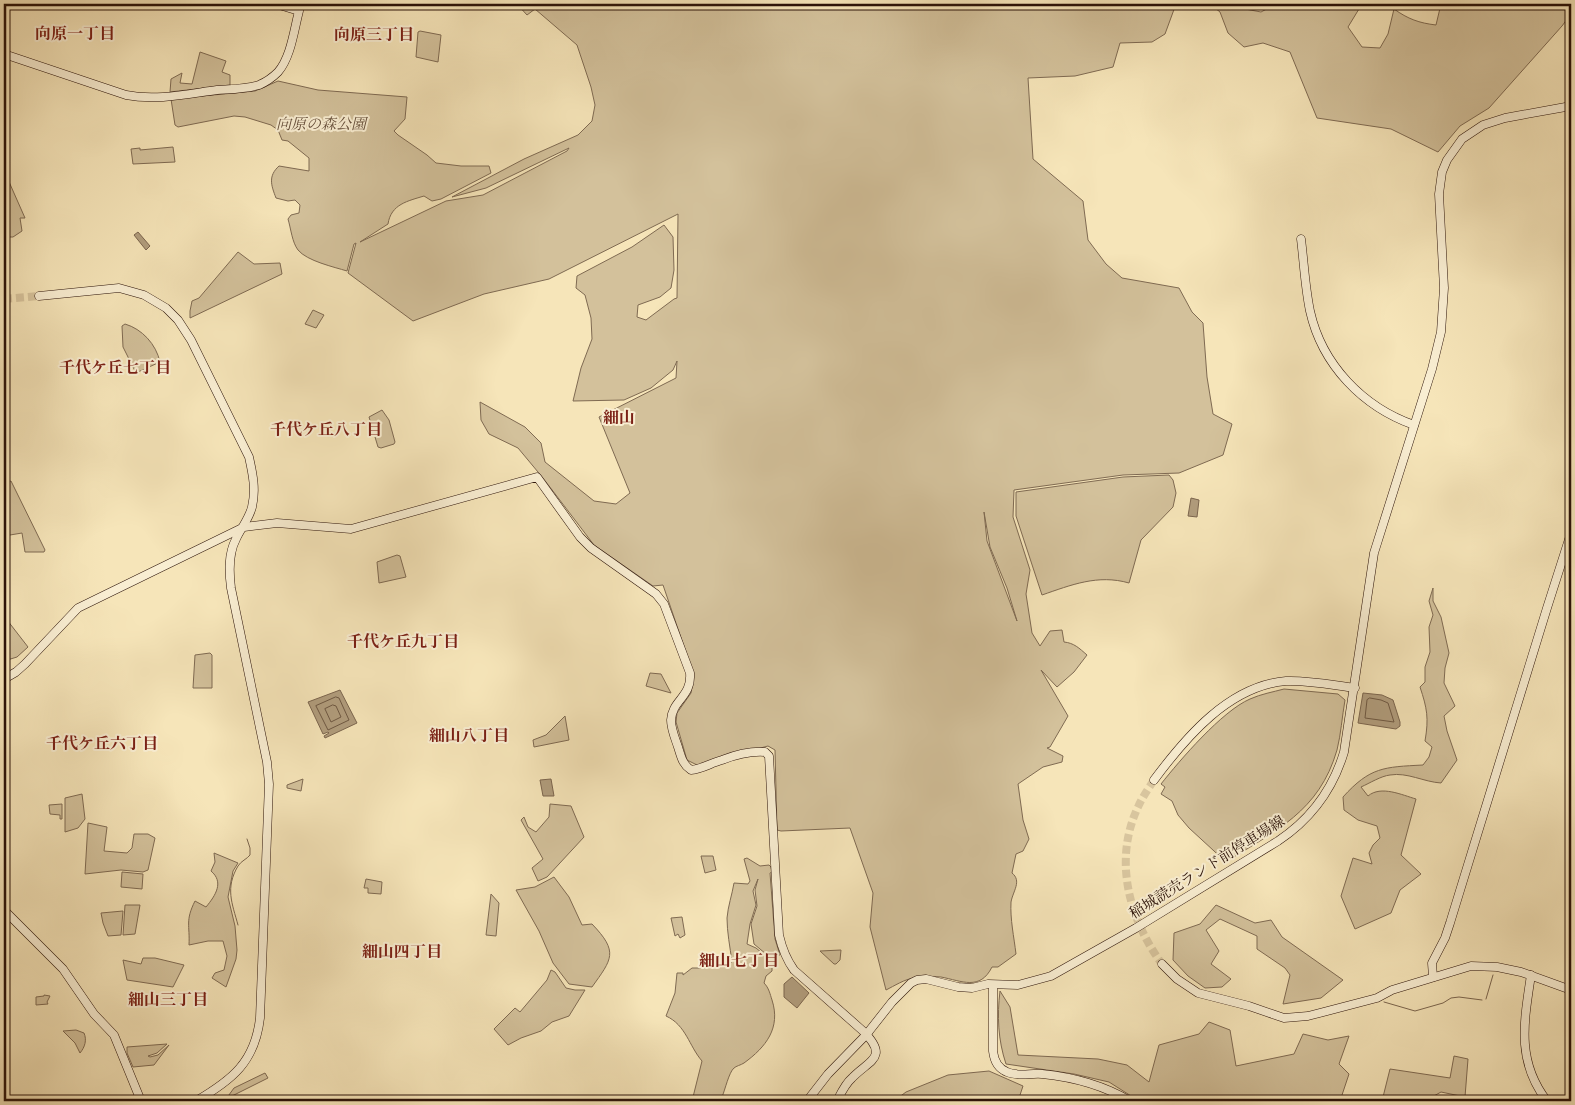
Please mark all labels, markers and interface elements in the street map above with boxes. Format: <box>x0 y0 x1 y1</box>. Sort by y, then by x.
district label: 向原一丁目 <box>35 24 115 44</box>
district label: 向原三丁目 <box>334 25 414 45</box>
park label: 向原の森公園 <box>276 115 369 134</box>
district label: 千代ケ丘七丁目 <box>59 358 171 378</box>
district label: 細山 <box>603 408 635 428</box>
district label: 千代ケ丘八丁目 <box>270 420 382 440</box>
district label: 千代ケ丘九丁目 <box>347 632 459 652</box>
district label: 細山八丁目 <box>429 726 509 746</box>
district label: 千代ケ丘六丁目 <box>46 734 158 754</box>
street label: 稲城読売ランド前停車場線 <box>1126 812 1289 923</box>
district label: 細山四丁目 <box>362 942 442 962</box>
district label: 細山七丁目 <box>699 951 779 971</box>
district label: 細山三丁目 <box>128 990 208 1010</box>

